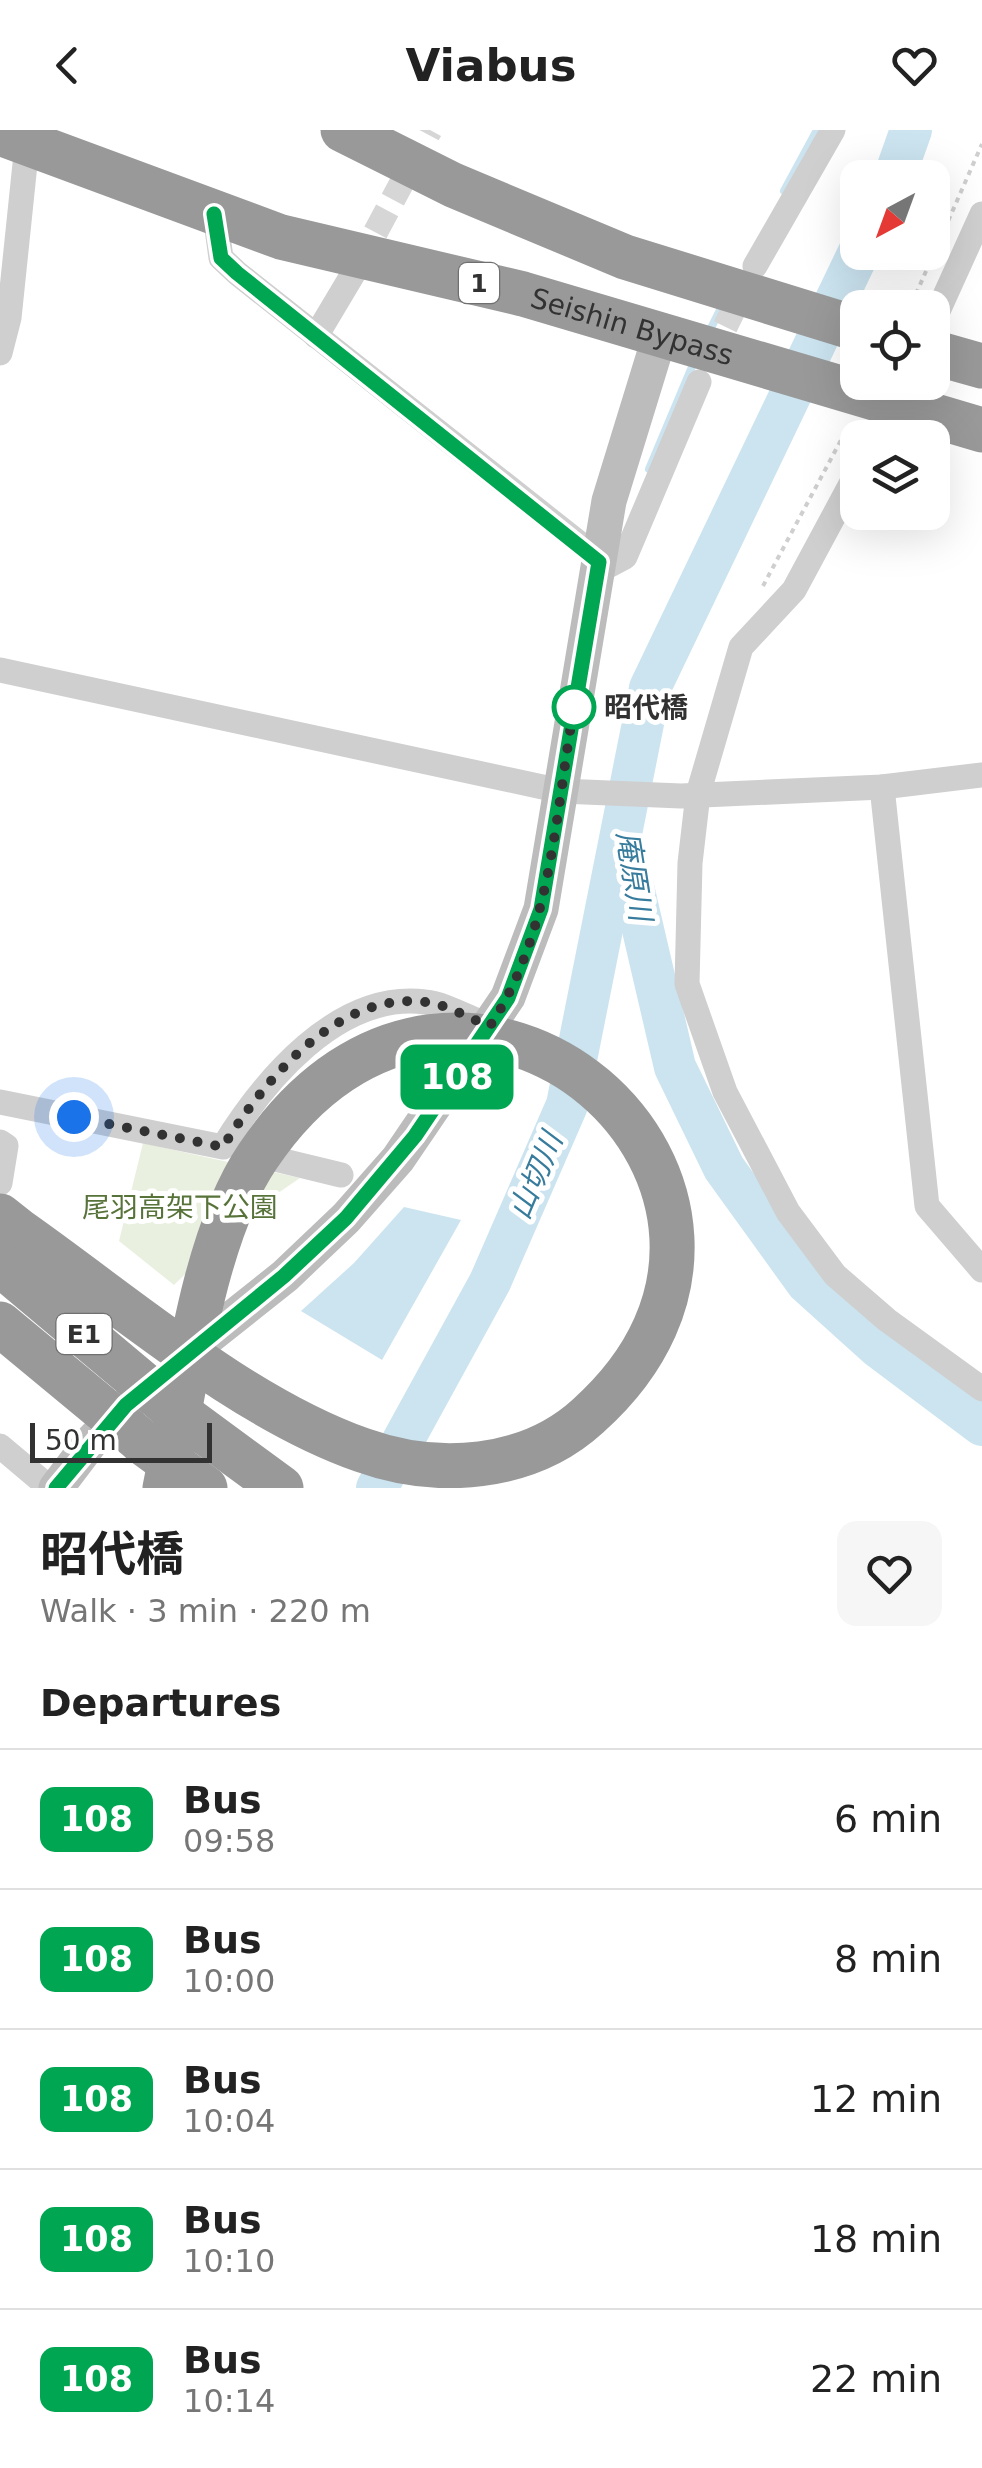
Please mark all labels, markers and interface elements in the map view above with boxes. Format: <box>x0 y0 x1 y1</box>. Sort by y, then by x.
icon: back <box>40 38 95 93</box>
icon: heart <box>887 38 942 93</box>
text: Viabus <box>406 39 576 92</box>
north arrow <box>840 160 950 270</box>
map controls <box>840 160 950 530</box>
road number: 1 <box>459 263 499 303</box>
street label: Seishin Bypass <box>527 281 737 372</box>
button: locate <box>840 290 950 400</box>
button: layers <box>840 420 950 530</box>
marker: 昭代橋 <box>553 686 595 728</box>
place label: 昭代橋 <box>604 691 688 724</box>
water label: 庵原川 <box>610 829 659 926</box>
line badge: 108 <box>400 1044 514 1110</box>
text: 108 <box>420 1057 494 1097</box>
your location <box>49 1092 99 1142</box>
water label: 山切川 <box>502 1125 570 1224</box>
park label: 尾羽高架下公園 <box>82 1191 278 1224</box>
road number: E1 <box>56 1314 112 1354</box>
scale bar <box>30 1418 212 1462</box>
text: 50 m <box>45 1424 117 1457</box>
button: heart <box>837 1521 942 1626</box>
text: 昭代橋 <box>40 1526 184 1582</box>
text: Walk · 3 min · 220 m <box>40 1592 371 1630</box>
text: Departures <box>40 1681 281 1725</box>
text: Bus <box>183 1778 262 1822</box>
text: 6 min <box>834 1797 942 1841</box>
text: 108 <box>60 1799 133 1839</box>
text: 09:58 <box>183 1822 275 1860</box>
text: Bus <box>183 1918 262 1962</box>
text: 8 min <box>834 1937 942 1981</box>
text: 108 <box>60 1939 133 1979</box>
text: 10:00 <box>183 1962 275 2000</box>
text: Bus <box>183 2058 262 2102</box>
text: 12 min <box>810 2077 942 2121</box>
text: 108 <box>60 2079 133 2119</box>
text: 10:04 <box>183 2102 275 2140</box>
text: Bus <box>183 2198 262 2242</box>
text: 18 min <box>810 2217 942 2261</box>
text: 108 <box>60 2219 133 2259</box>
text: 10:10 <box>183 2242 275 2280</box>
text: Bus <box>183 2338 262 2382</box>
text: 22 min <box>810 2357 942 2401</box>
text: 108 <box>60 2359 133 2399</box>
text: 10:14 <box>183 2382 275 2420</box>

